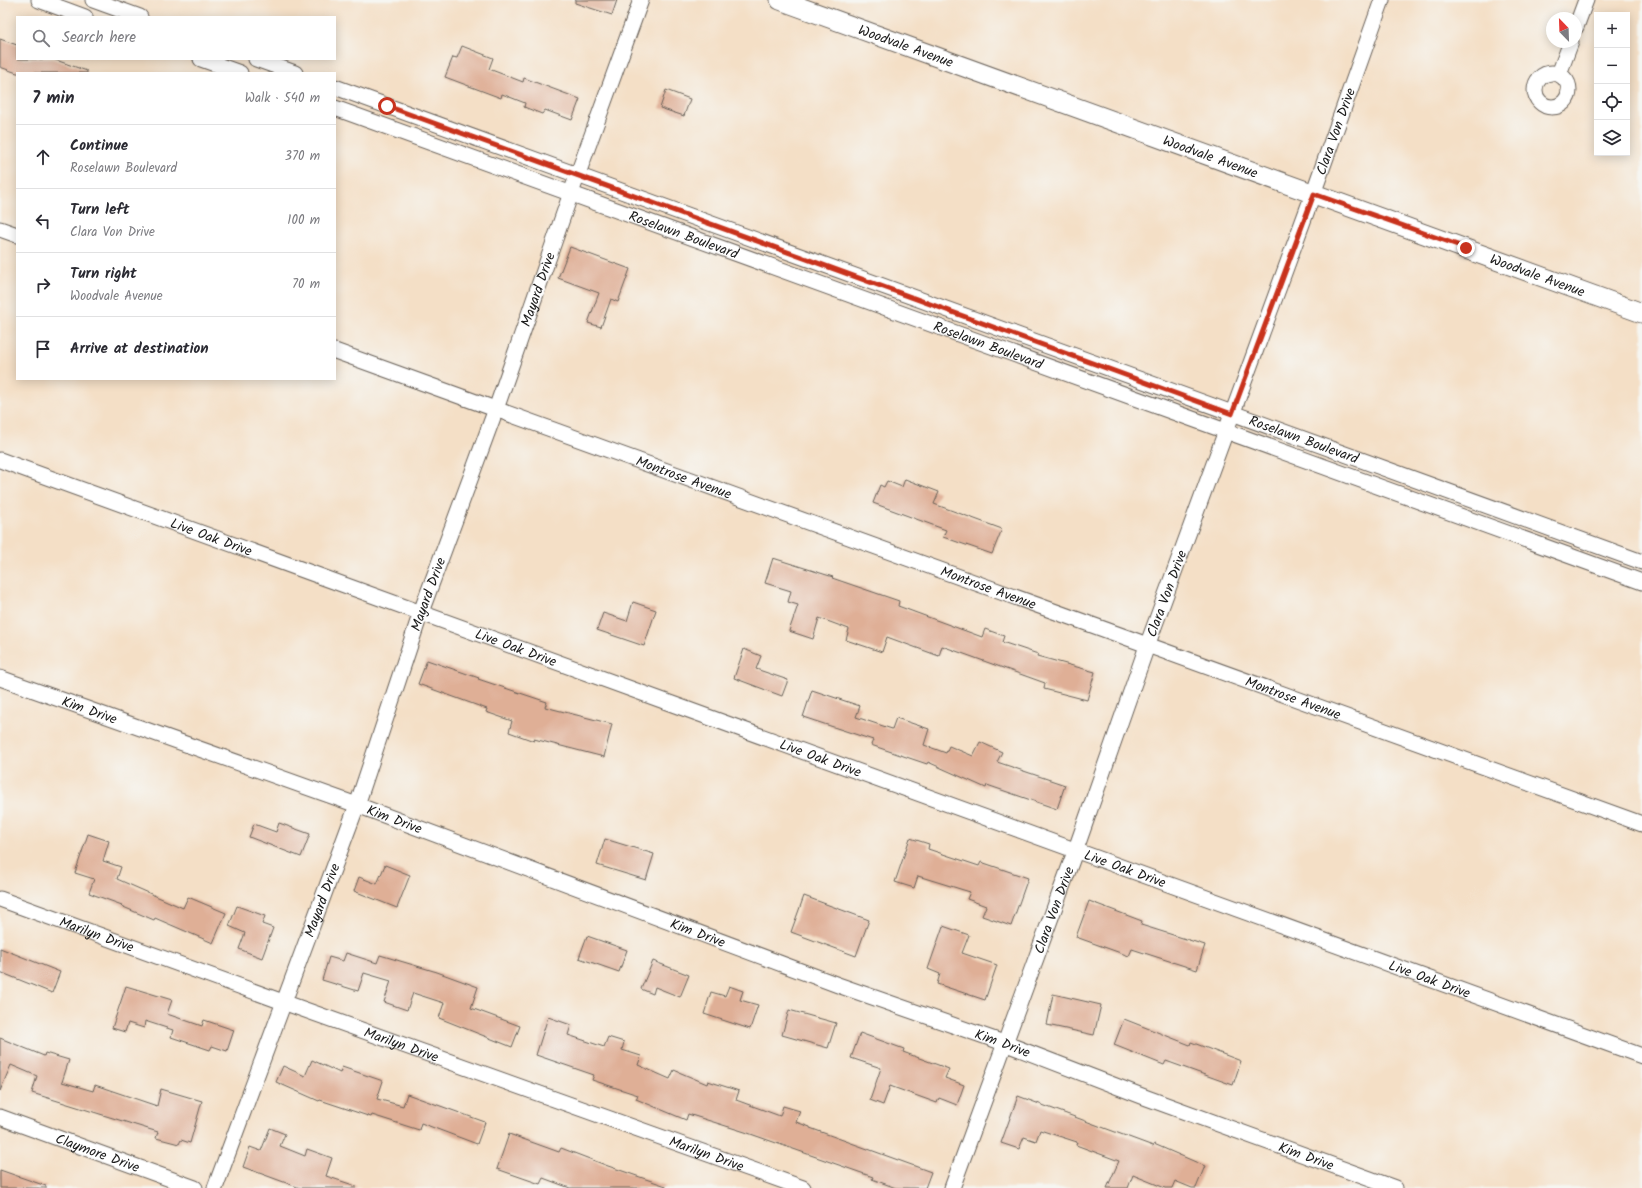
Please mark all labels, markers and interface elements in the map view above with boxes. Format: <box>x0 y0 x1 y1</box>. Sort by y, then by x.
north arrow <box>1546 12 1582 48</box>
map controls <box>1594 12 1630 156</box>
button: + <box>1594 12 1630 48</box>
search box <box>16 16 336 60</box>
street label: Woodvale Avenue <box>855 19 957 74</box>
text: Search here <box>62 26 136 50</box>
icon: search <box>30 27 52 49</box>
button: − <box>1594 48 1630 84</box>
street label: Clara Von Drive <box>1311 84 1362 178</box>
button: locate <box>1594 84 1630 120</box>
text: 7 min <box>32 85 74 112</box>
text: Walk · 540 m <box>245 88 320 109</box>
route start <box>378 97 396 115</box>
button: layers <box>1594 120 1630 156</box>
street label: Woodvale Avenue <box>1160 130 1261 185</box>
text: Continue <box>70 134 128 158</box>
icon: ahead <box>32 146 54 168</box>
text: 370 m <box>285 146 320 167</box>
text: Roselawn Boulevard <box>70 158 177 179</box>
text: Turn left <box>70 198 130 222</box>
street label: Roselawn Boulevard <box>626 205 742 266</box>
icon: left <box>32 210 54 232</box>
text: 100 m <box>287 210 320 231</box>
text: Clara Von Drive <box>70 222 155 243</box>
route end <box>1457 239 1475 257</box>
street label: Mayard Drive <box>515 249 562 330</box>
street label: Woodvale Avenue <box>1487 249 1589 304</box>
text: Turn right <box>70 262 137 286</box>
icon: right <box>32 274 54 296</box>
text: 70 m <box>292 274 320 295</box>
text: Woodvale Avenue <box>70 286 163 307</box>
street label: Roselawn Boulevard <box>930 316 1047 376</box>
text: Arrive at destination <box>70 337 209 361</box>
icon: arrive <box>32 338 54 360</box>
street label: Roselawn Boulevard <box>1246 410 1363 470</box>
street label: Montrose Avenue <box>633 451 735 506</box>
street label: Live Oak Drive <box>167 513 256 563</box>
street label: Clara Von Drive <box>1141 546 1194 640</box>
street label: Mayard Drive <box>405 554 453 634</box>
street label: Montrose Avenue <box>937 561 1040 616</box>
street label: Live Oak Drive <box>472 623 560 673</box>
street label: Montrose Avenue <box>1242 671 1344 726</box>
street label: Kim Drive <box>58 691 121 731</box>
street label: Live Oak Drive <box>776 734 865 784</box>
street label: Kim Drive <box>363 800 426 841</box>
street label: Live Oak Drive <box>1081 844 1169 895</box>
street label: Mayard Drive <box>299 860 347 941</box>
street label: Clara Von Drive <box>1029 863 1081 957</box>
street label: Marilyn Drive <box>56 911 137 959</box>
street label: Kim Drive <box>667 913 729 954</box>
street label: Live Oak Drive <box>1385 955 1474 1005</box>
street label: Marilyn Drive <box>361 1022 442 1069</box>
street label: Kim Drive <box>972 1024 1034 1064</box>
street label: Claymore Drive <box>52 1128 143 1179</box>
street label: Marilyn Drive <box>666 1131 747 1178</box>
street label: Kim Drive <box>1275 1137 1337 1177</box>

